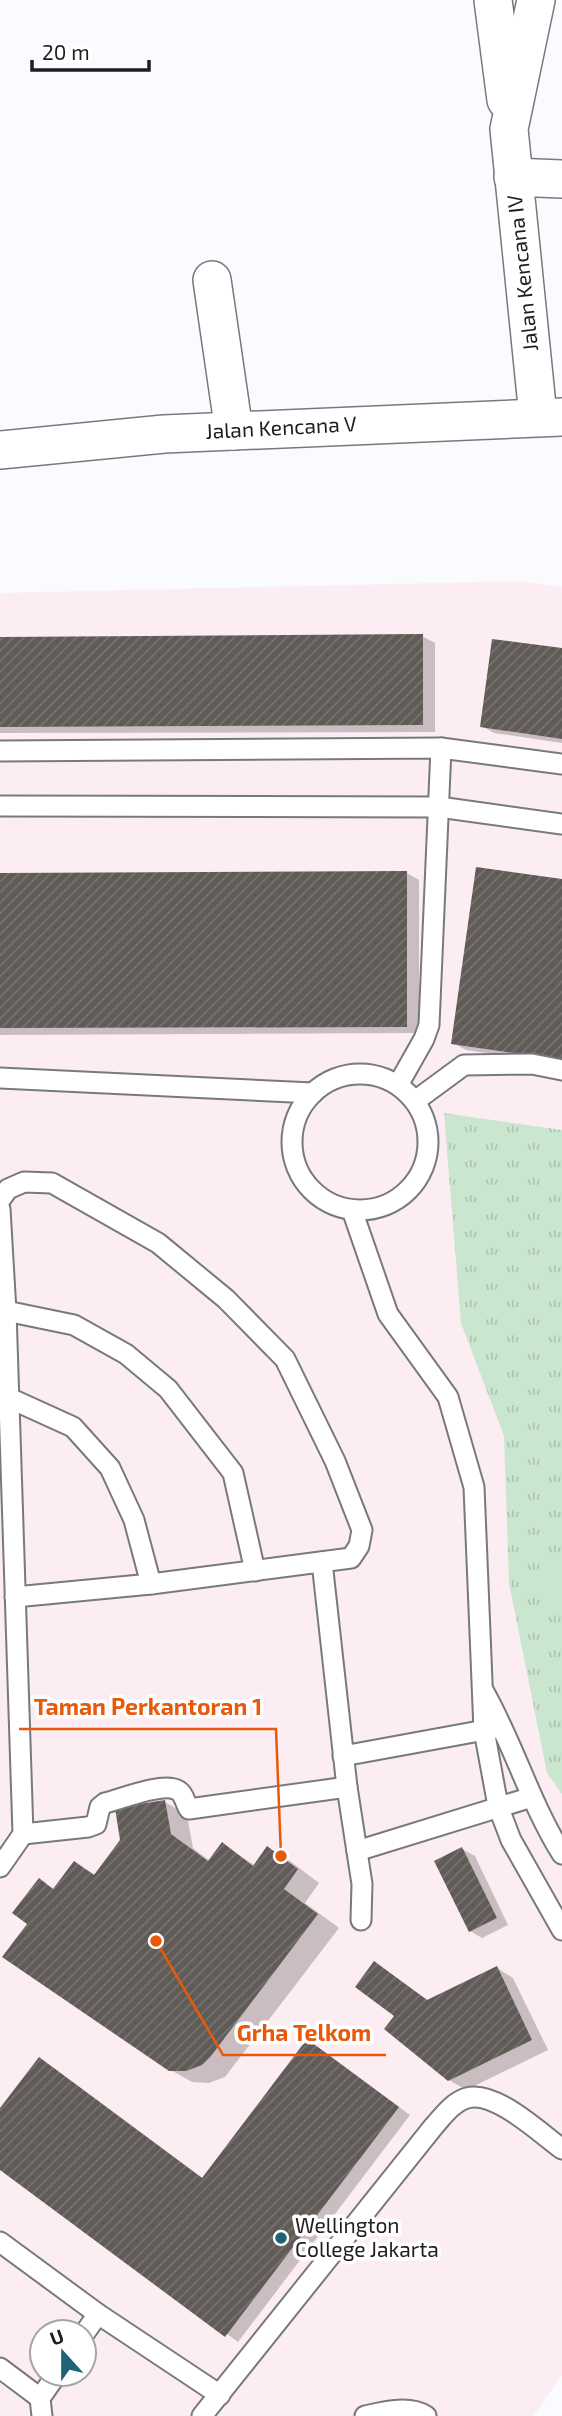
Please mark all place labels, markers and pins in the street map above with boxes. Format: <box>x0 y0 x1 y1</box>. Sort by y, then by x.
callout: Taman Perkantoran 1 <box>19 1685 276 1729</box>
callout: Grha Telkom <box>223 2011 386 2055</box>
place label: Wellington College Jakarta <box>295 2212 439 2261</box>
marker: Wellington College Jakarta <box>273 2230 289 2246</box>

